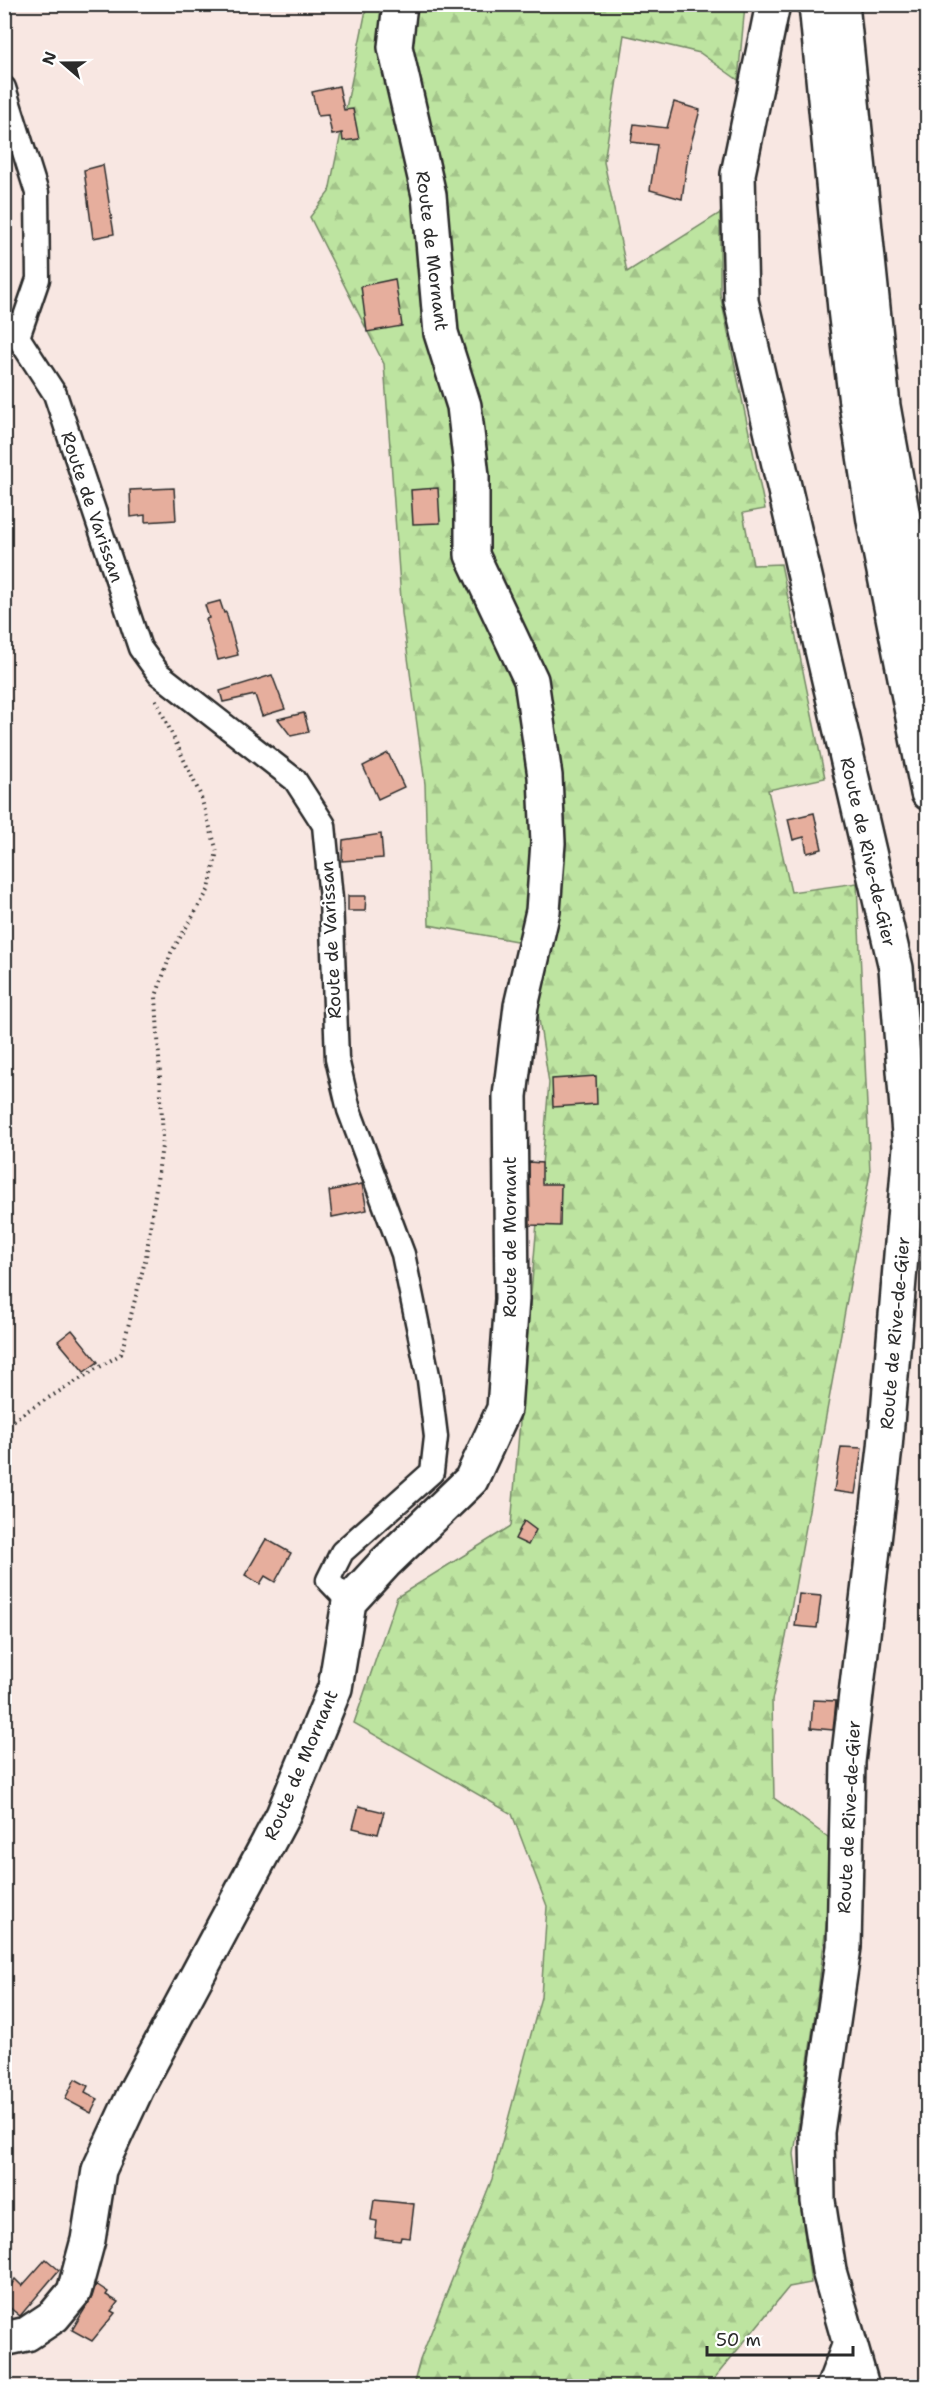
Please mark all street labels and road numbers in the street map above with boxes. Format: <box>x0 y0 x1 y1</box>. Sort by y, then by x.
street label: Route de Mornant <box>410 170 454 332</box>
street label: Route de Varissan <box>55 428 129 586</box>
street label: Route de Rive-de-Gier <box>835 755 901 949</box>
street label: Route de Varissan <box>315 861 347 1019</box>
street label: Route de Mornant <box>498 1156 522 1318</box>
street label: Route de Rive-de-Gier <box>875 1235 915 1431</box>
street label: Route de Mornant <box>258 1686 344 1844</box>
street label: Route de Rive-de-Gier <box>832 1720 866 1914</box>

